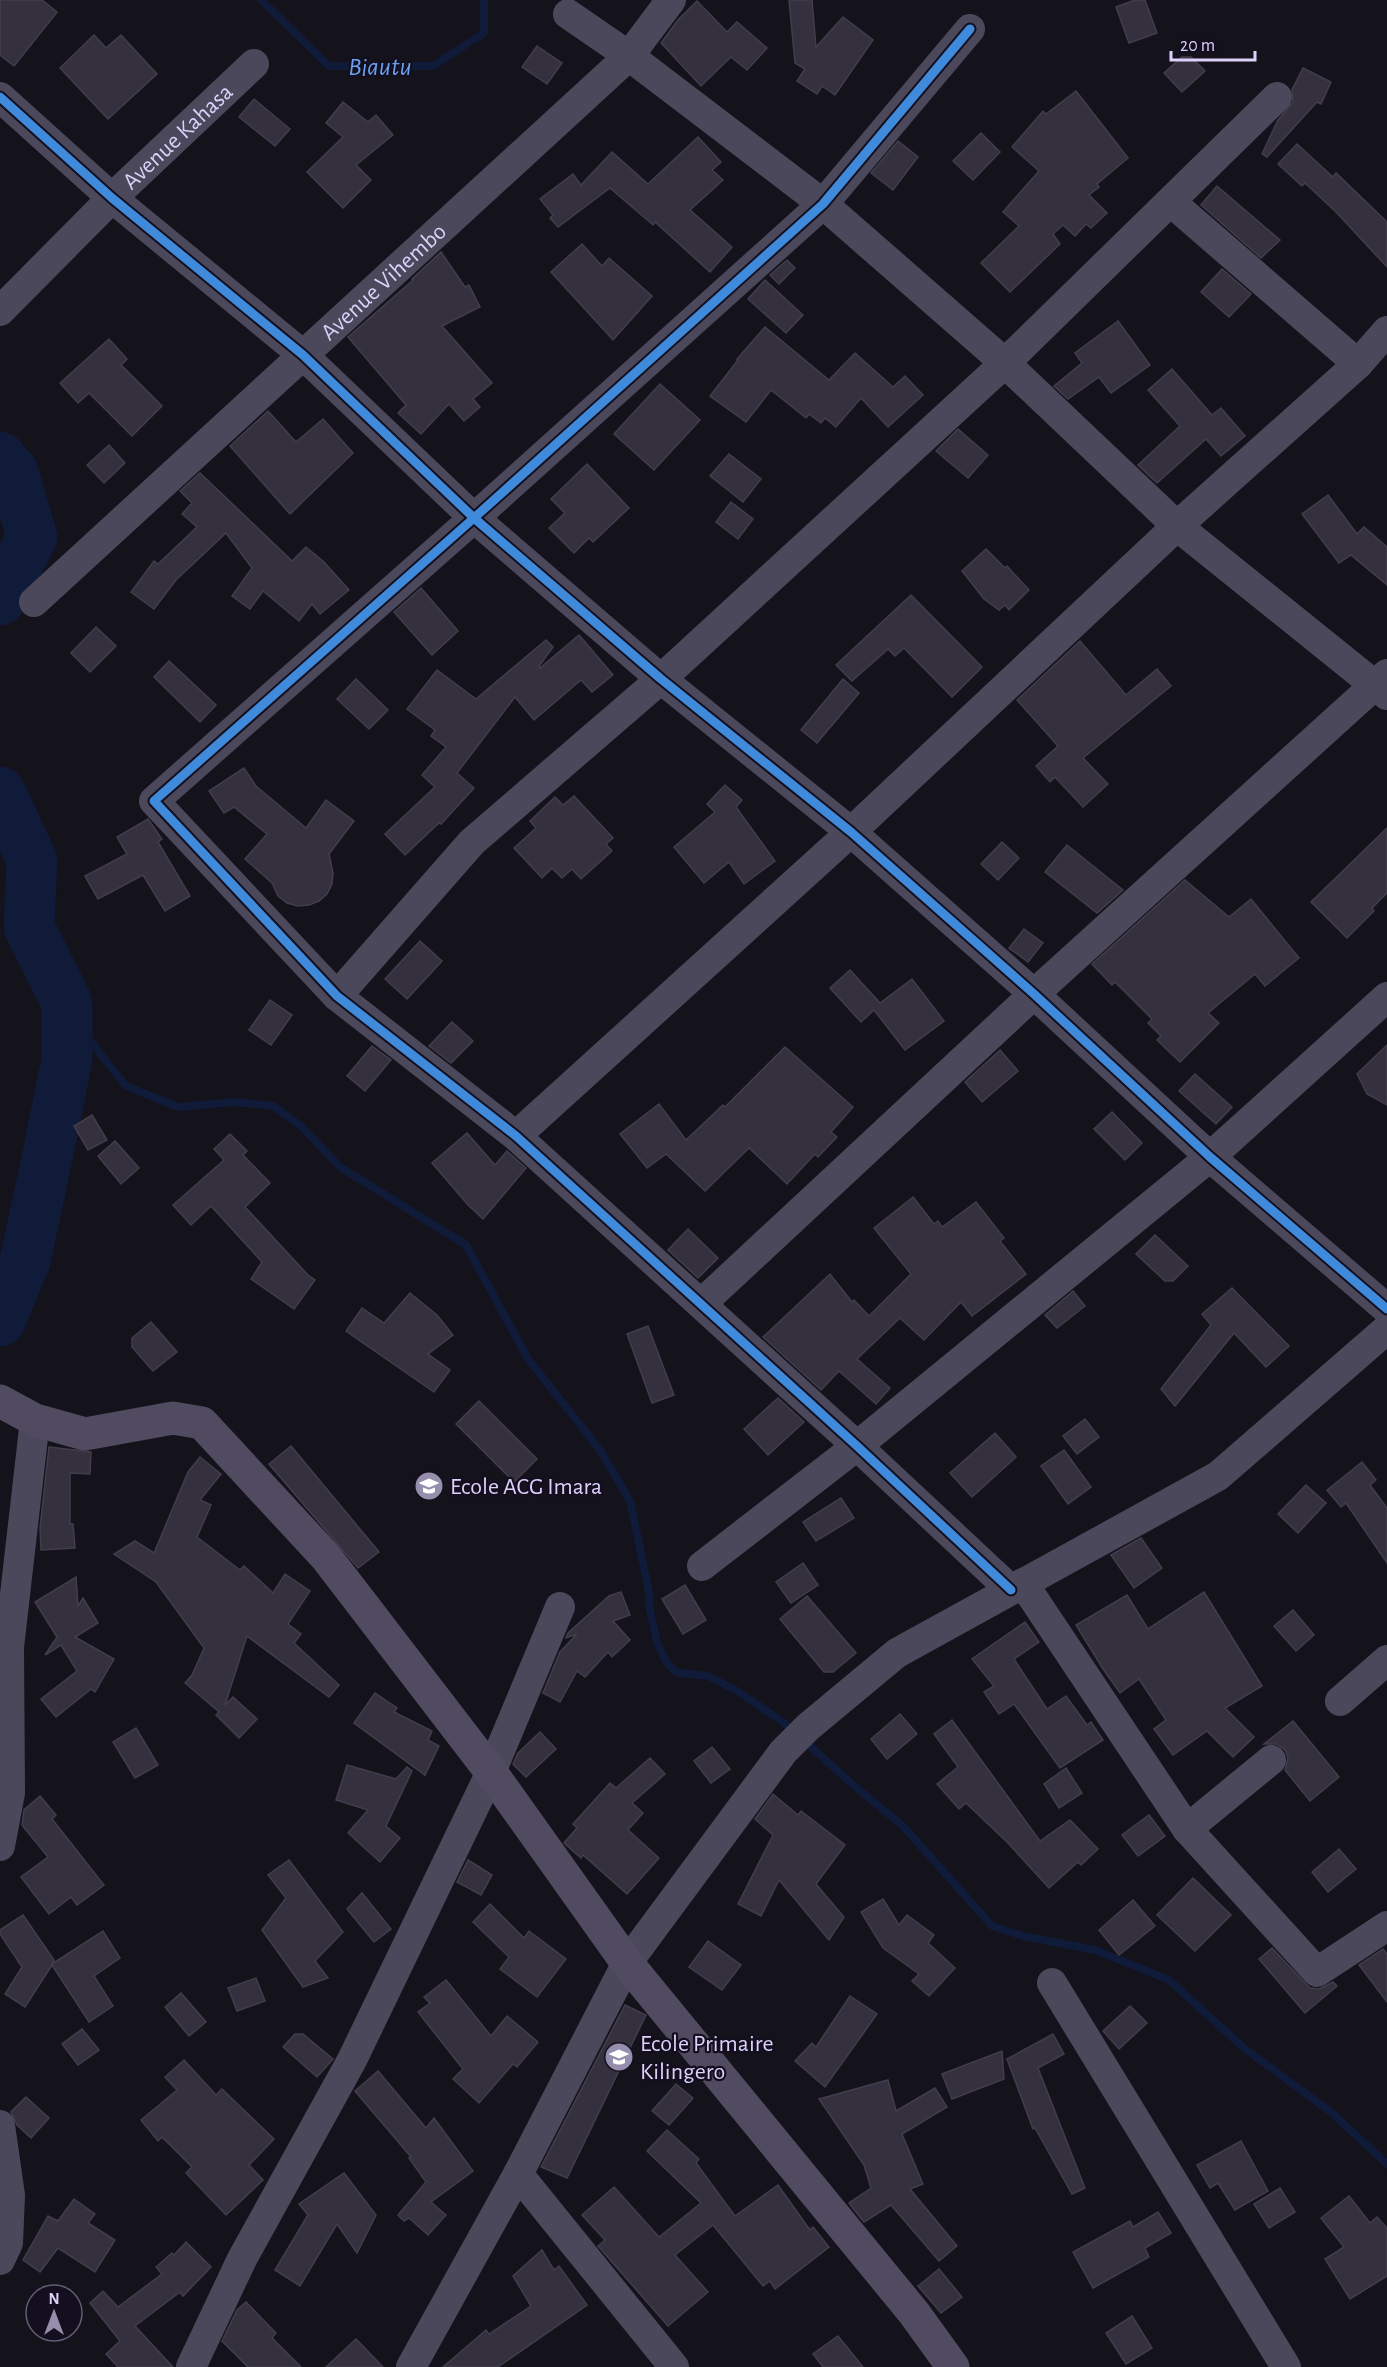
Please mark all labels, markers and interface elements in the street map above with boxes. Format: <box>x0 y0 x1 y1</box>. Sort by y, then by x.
scale bar <box>1171 24 1255 62</box>
text: 20 m <box>1180 37 1215 55</box>
water label: Biautu <box>348 54 412 80</box>
street label: Avenue Kahasa <box>118 80 238 194</box>
street label: Avenue Vihembo <box>317 219 451 345</box>
school or university icon: Ecole ACG Imara <box>413 1470 445 1502</box>
place label: Ecole ACG Imara <box>450 1475 602 1499</box>
place label: Ecole Primaire Kilingero <box>640 2032 774 2084</box>
school or university icon: Ecole Primaire Kilingero <box>603 2041 635 2073</box>
north arrow <box>24 2283 84 2343</box>
text: N <box>48 2291 60 2307</box>

